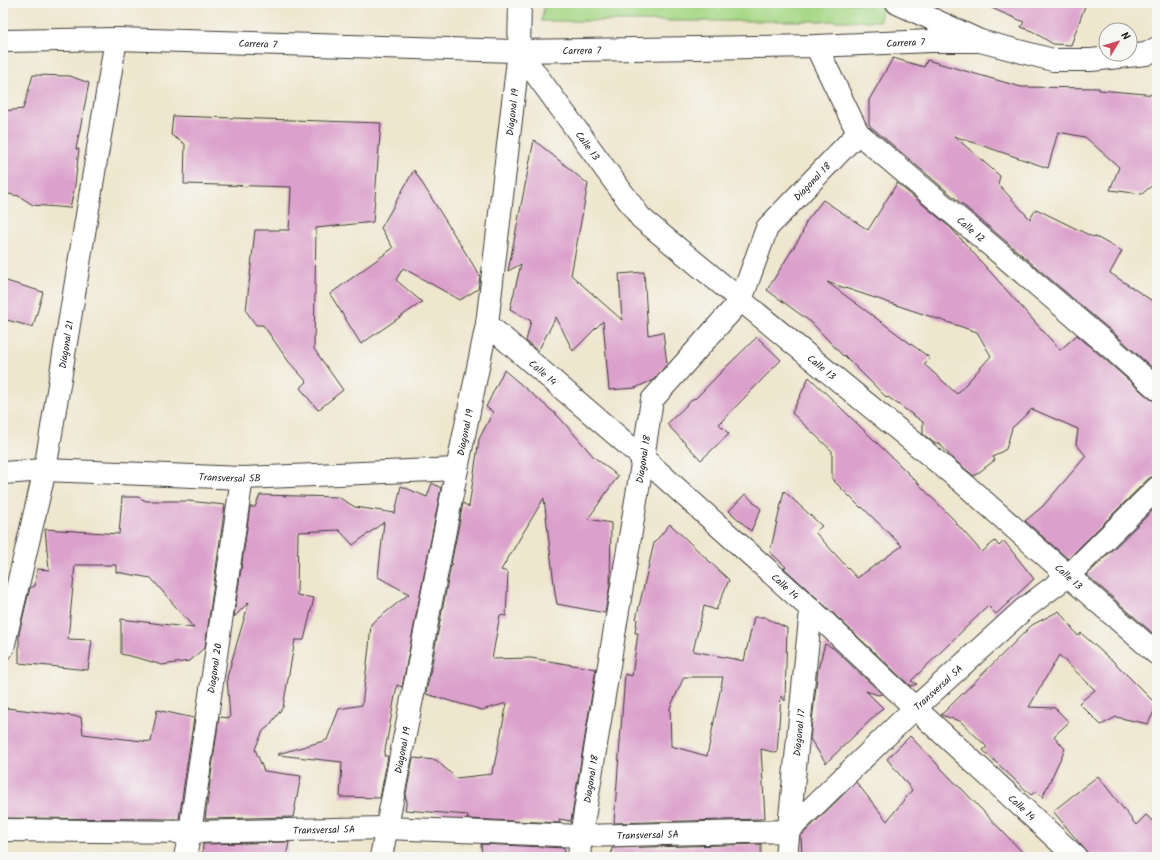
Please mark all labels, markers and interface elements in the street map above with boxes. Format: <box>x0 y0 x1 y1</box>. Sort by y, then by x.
north arrow <box>1098 22 1138 62</box>
text: N <box>1116 28 1134 45</box>
street label: Carrera 7 <box>886 34 926 52</box>
street label: Carrera 7 <box>238 36 278 53</box>
street label: Carrera 7 <box>562 43 602 59</box>
street label: Diagonal 19 <box>502 87 524 136</box>
street label: Calle 13 <box>571 128 604 164</box>
street label: Diagonal 18 <box>790 158 836 205</box>
street label: Calle 12 <box>953 213 988 247</box>
street label: Diagonal 21 <box>55 320 78 370</box>
street label: Calle 13 <box>803 351 839 384</box>
street label: Calle 14 <box>525 356 560 390</box>
street label: Diagonal 19 <box>453 407 478 457</box>
street label: Diagonal 18 <box>632 433 656 485</box>
street label: Transversal 5B <box>198 469 261 487</box>
street label: Calle 13 <box>1051 560 1086 594</box>
street label: Calle 14 <box>767 570 803 604</box>
street label: Diagonal 20 <box>203 642 227 694</box>
street label: Transversal 5A <box>910 661 967 715</box>
street label: Diagonal 17 <box>789 708 810 757</box>
street label: Diagonal 19 <box>391 725 415 775</box>
street label: Diagonal 18 <box>580 753 603 804</box>
street label: Calle 14 <box>1004 791 1039 825</box>
street label: Transversal 5A <box>293 822 355 839</box>
street label: Transversal 5A <box>617 827 679 844</box>

